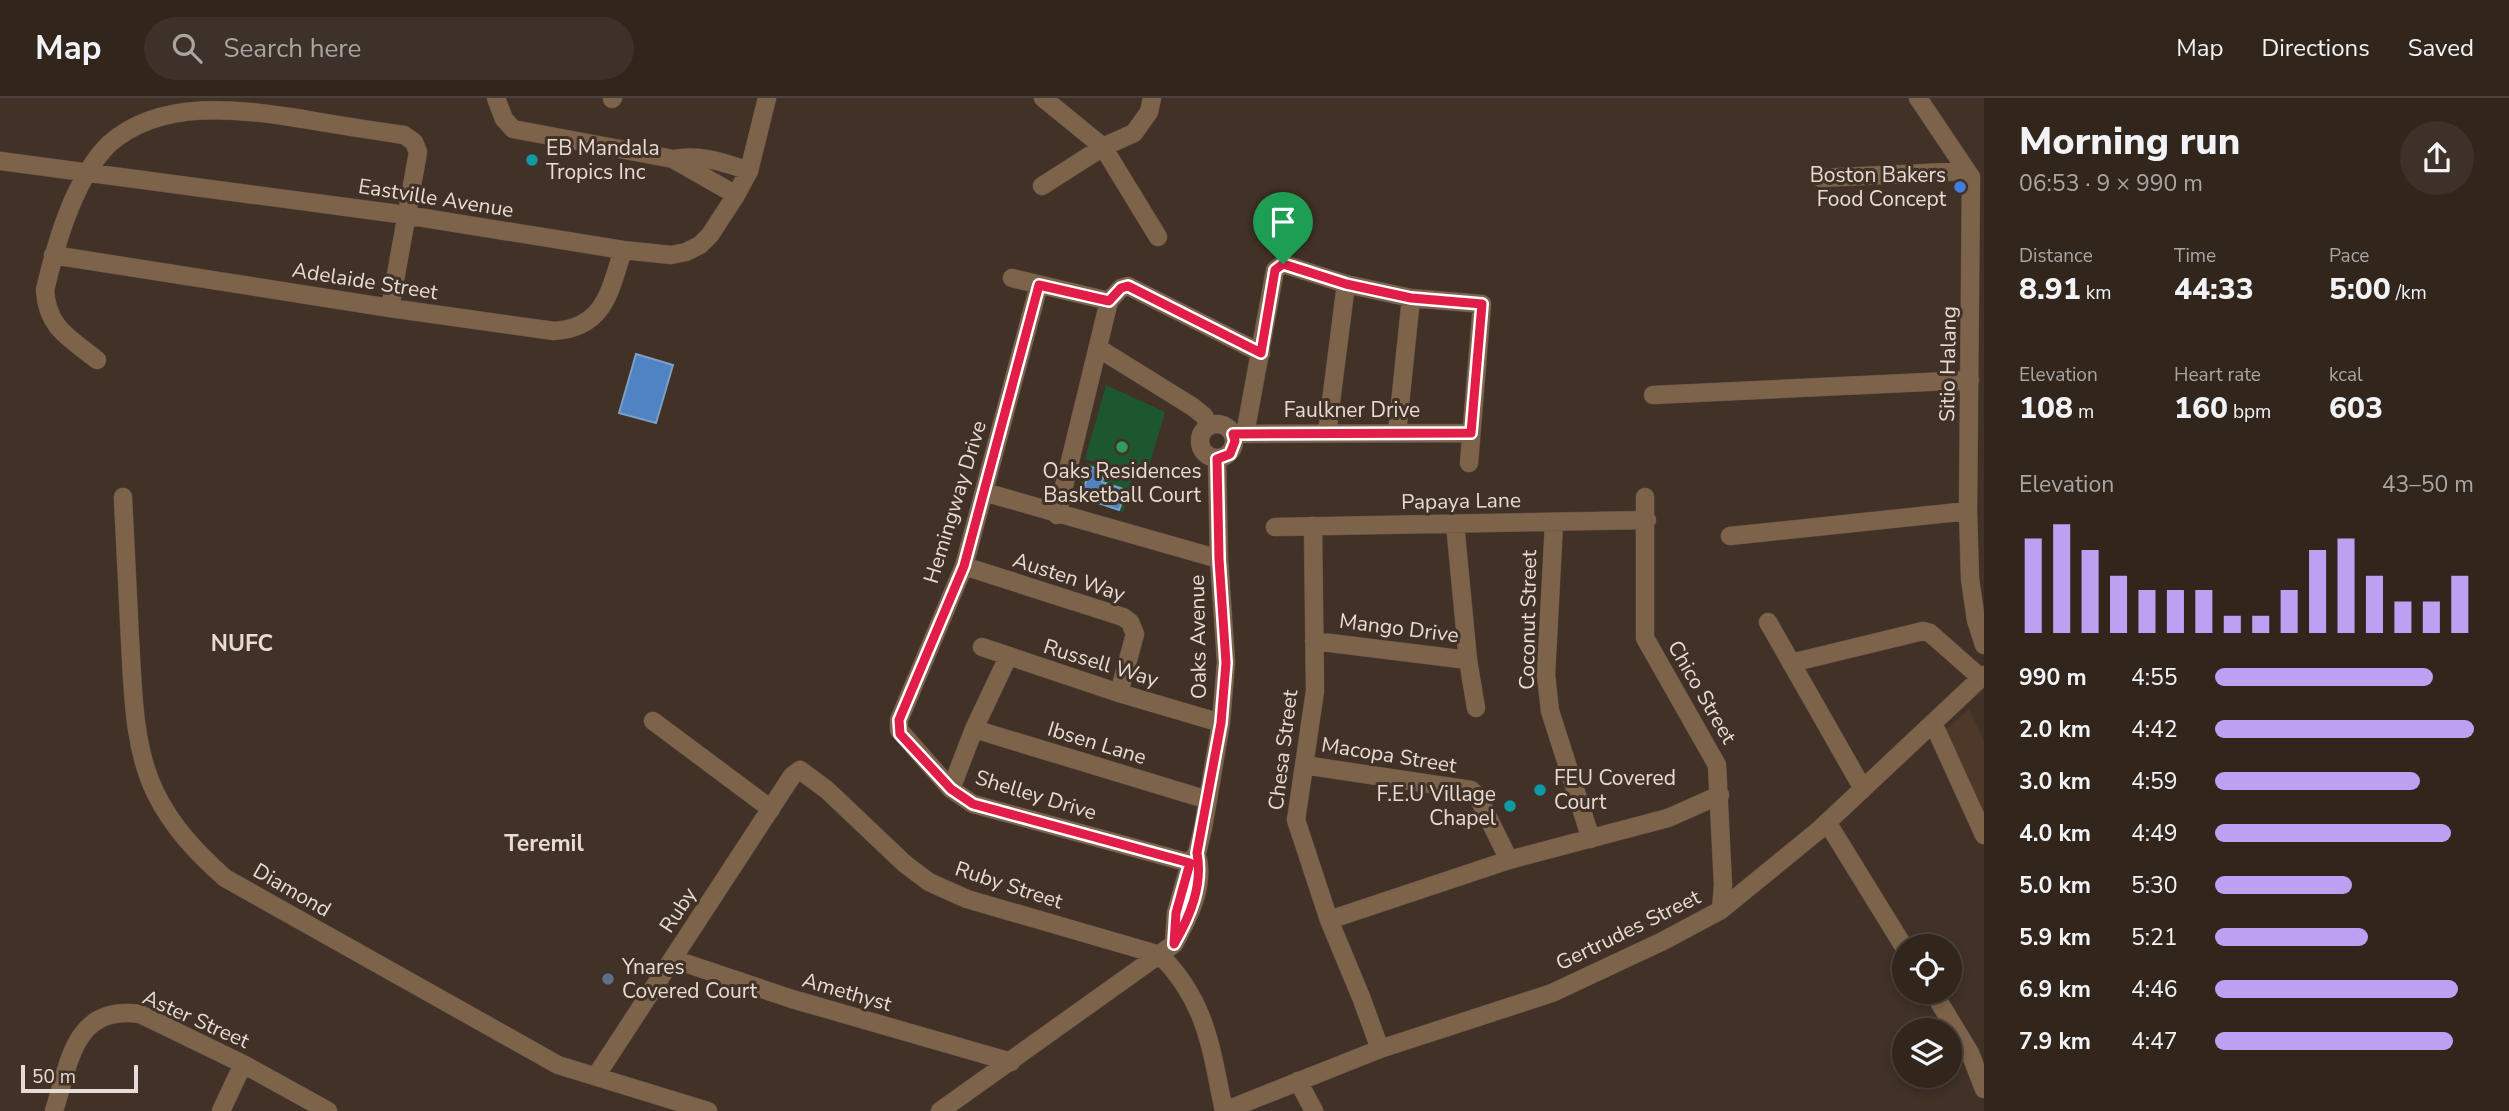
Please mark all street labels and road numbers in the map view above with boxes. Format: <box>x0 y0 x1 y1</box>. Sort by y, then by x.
street label: Eastville Avenue <box>356 172 516 224</box>
street label: Adelaide Street <box>290 256 440 306</box>
street label: Sitio Halang <box>1933 306 1963 422</box>
street label: Faulkner Drive <box>1284 396 1420 424</box>
street label: Hemingway Drive <box>917 417 993 587</box>
street label: Papaya Lane <box>1401 486 1521 516</box>
street label: Austen Way <box>1009 546 1129 608</box>
street label: Coconut Street <box>1513 549 1543 690</box>
street label: Oaks Avenue <box>1183 575 1213 699</box>
street label: Mango Drive <box>1338 607 1460 649</box>
street label: Russell Way <box>1040 632 1162 694</box>
street label: Chico Street <box>1661 635 1743 749</box>
street label: Chesa Street <box>1262 688 1304 812</box>
street label: Ibsen Lane <box>1044 715 1150 771</box>
street label: Macopa Street <box>1319 731 1459 780</box>
street label: Shelley Drive <box>972 763 1100 827</box>
street label: Ruby Street <box>952 854 1067 916</box>
street label: Diamond <box>248 857 336 923</box>
street label: Ruby <box>653 882 703 938</box>
street label: Gertrudes Street <box>1551 883 1705 977</box>
street label: Amethyst <box>799 966 895 1018</box>
street label: Aster Street <box>138 983 254 1055</box>

